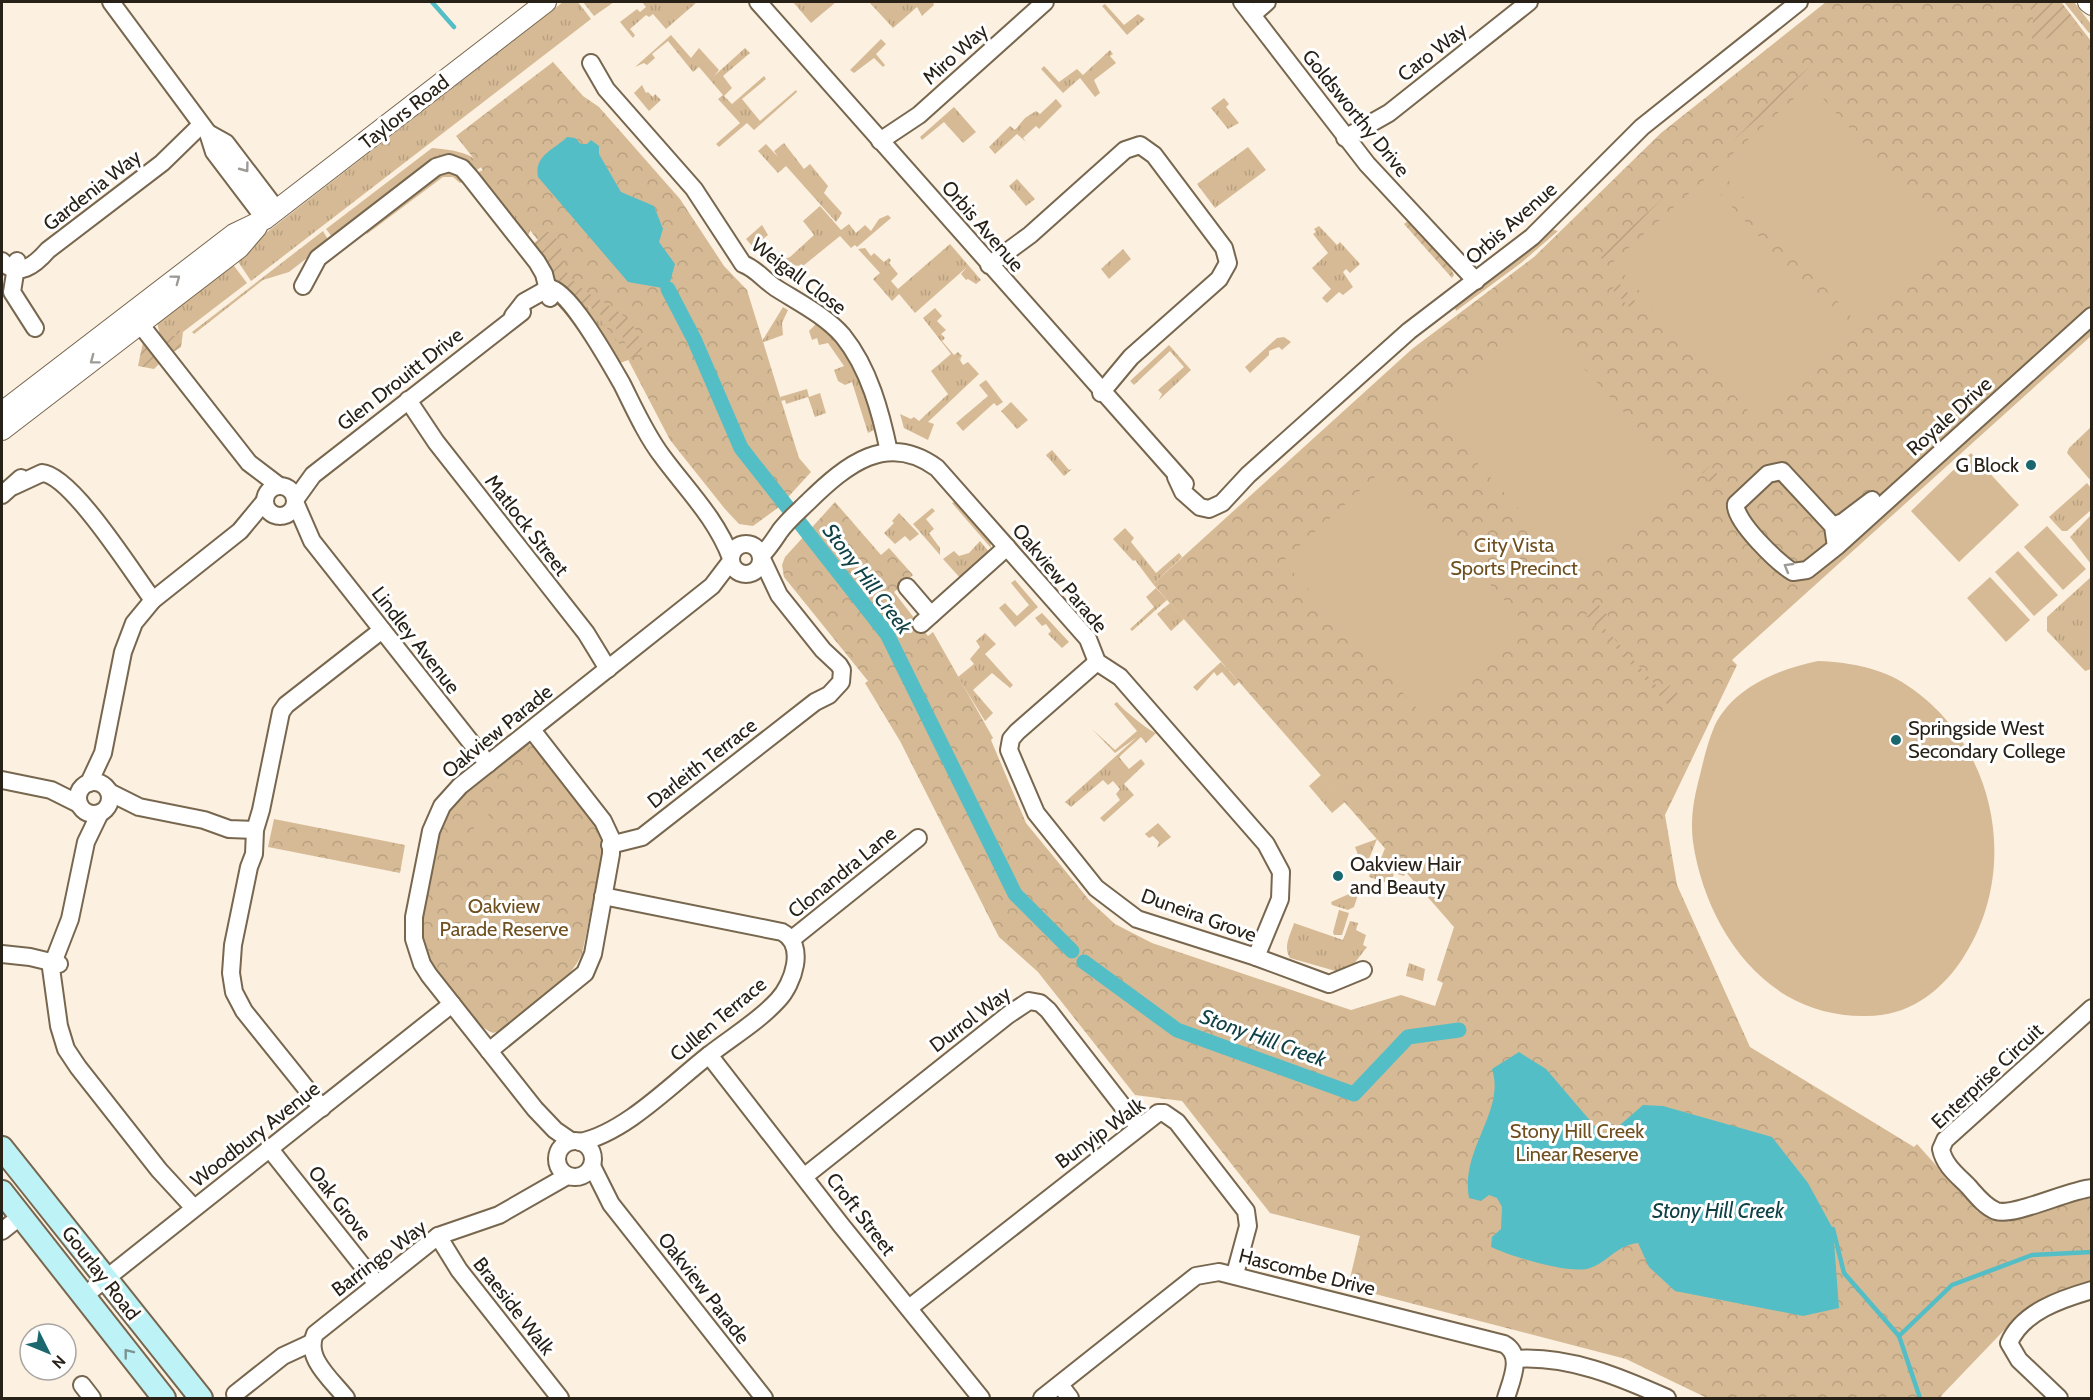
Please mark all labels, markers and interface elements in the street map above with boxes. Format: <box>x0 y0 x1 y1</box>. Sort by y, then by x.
street label: Caro Way <box>1393 18 1471 86</box>
street label: Miro Way <box>918 19 992 89</box>
street label: Goldsworthy Drive <box>1297 45 1415 181</box>
street label: Taylors Road <box>355 70 453 154</box>
street label: Gardenia Way <box>38 144 146 236</box>
one-way arrow <box>238 161 249 172</box>
street label: Orbis Avenue <box>937 175 1029 277</box>
street label: Orbis Avenue <box>1460 177 1562 269</box>
street label: Weigall Close <box>747 233 851 319</box>
one-way arrow <box>169 275 180 286</box>
street label: Glen Drouitt Drive <box>332 322 468 436</box>
one-way arrow <box>89 352 100 363</box>
street label: Royale Drive <box>1901 372 1997 460</box>
place label: G Block <box>1956 453 2019 477</box>
marker: G Block <box>2024 458 2038 472</box>
street label: Matlock Street <box>480 470 574 581</box>
water label: Stony Hill Creek <box>818 518 918 640</box>
street label: Oakview Parade <box>1007 519 1113 637</box>
park label: City Vista Sports Precinct <box>1450 533 1578 580</box>
one-way arrow <box>1784 563 1794 574</box>
street label: Lindley Avenue <box>367 582 465 698</box>
street label: Oakview Parade <box>437 679 557 783</box>
street label: Darleith Terrace <box>643 713 761 813</box>
place label: Springside West Secondary College <box>1908 716 2065 763</box>
marker: Springside West Secondary College <box>1889 733 1903 747</box>
street label: Clonandra Lane <box>783 821 901 923</box>
place label: Oakview Hair and Beauty <box>1350 852 1462 899</box>
marker: Oakview Hair and Beauty <box>1331 869 1345 883</box>
street label: Duneira Grove <box>1138 883 1260 947</box>
park label: Oakview Parade Reserve <box>439 894 569 941</box>
street label: Cullen Terrace <box>665 972 771 1066</box>
street label: Durrol Way <box>925 981 1015 1057</box>
water label: Stony Hill Creek <box>1197 1003 1330 1072</box>
street label: Enterprise Circuit <box>1926 1018 2048 1134</box>
street label: Woodbury Avenue <box>186 1076 324 1192</box>
street label: Bunyip Walk <box>1051 1093 1149 1173</box>
park label: Stony Hill Creek Linear Reserve <box>1510 1119 1644 1166</box>
street label: Oak Grove <box>303 1161 377 1245</box>
street label: Croft Street <box>821 1168 901 1260</box>
water label: Stony Hill Creek <box>1652 1198 1785 1223</box>
street label: Barringo Way <box>327 1215 431 1301</box>
street label: Gourlay Road <box>57 1221 145 1325</box>
street label: Oakview Parade <box>653 1227 755 1349</box>
street label: Hascombe Drive <box>1236 1243 1378 1301</box>
street label: Braeside Walk <box>468 1252 560 1360</box>
north arrow <box>18 1322 78 1382</box>
one-way arrow <box>125 1348 136 1359</box>
text: N <box>48 1351 69 1373</box>

